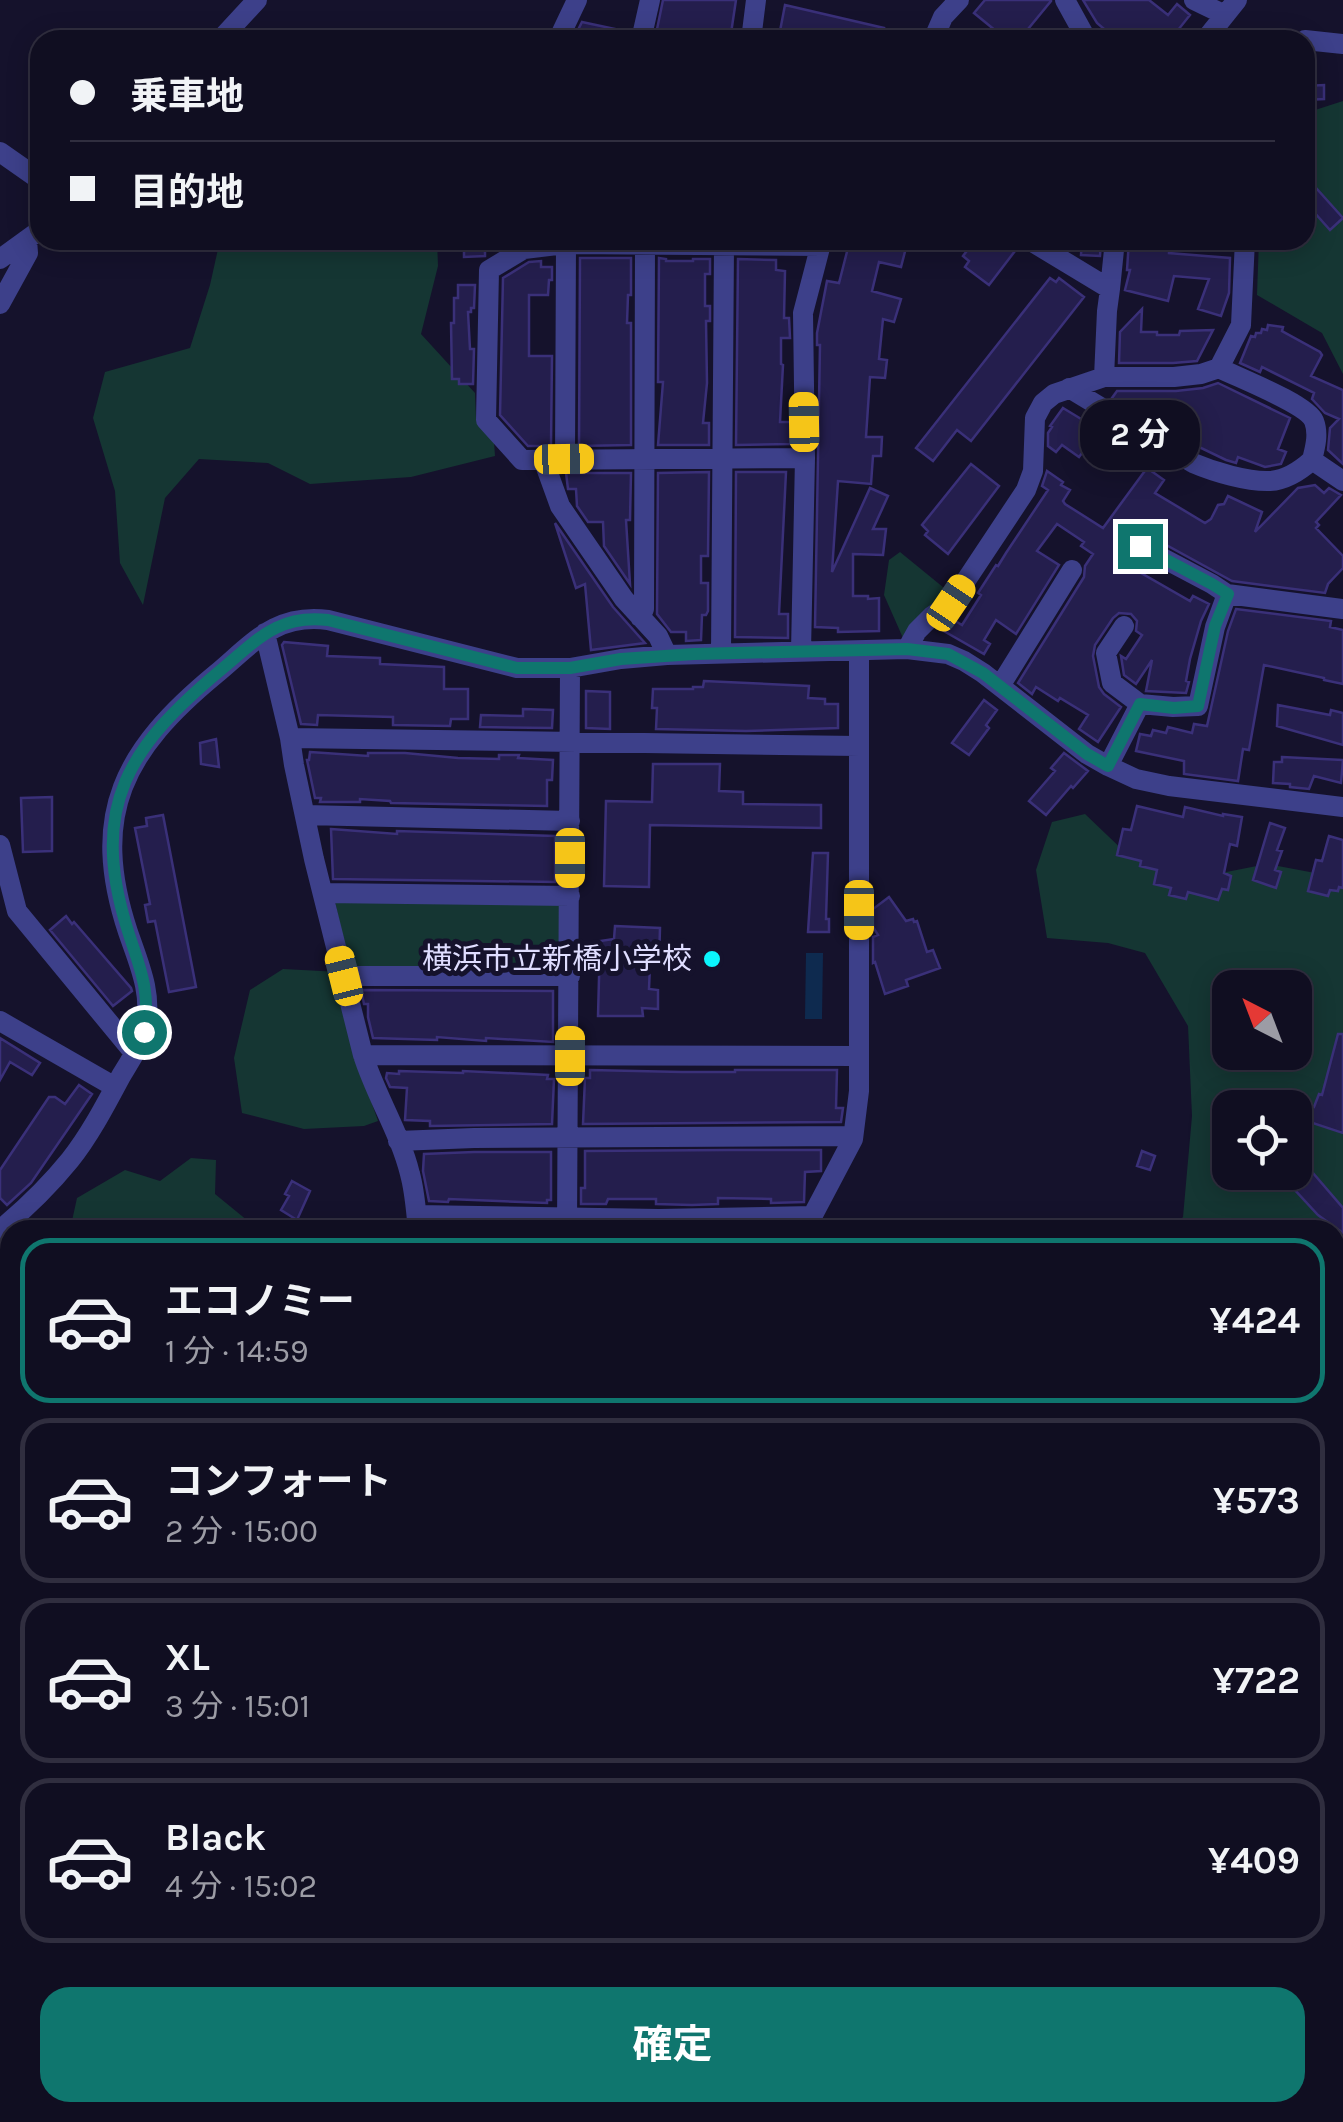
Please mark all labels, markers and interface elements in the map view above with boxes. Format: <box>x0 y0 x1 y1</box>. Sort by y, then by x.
text: 乗車地 <box>130 74 244 119</box>
text: 目的地 <box>130 170 244 215</box>
car <box>788 392 820 452</box>
callout: 2 分 <box>1080 401 1200 471</box>
text: 2 分 <box>1110 416 1170 453</box>
car <box>534 443 594 475</box>
route end <box>1118 524 1163 569</box>
car <box>922 570 980 636</box>
car <box>555 828 585 888</box>
car <box>844 880 874 940</box>
place label: 横浜市立新橋小学校 <box>422 941 692 977</box>
car <box>322 943 366 1009</box>
marker: 横浜市立新橋小学校 <box>701 948 723 970</box>
north arrow <box>1212 970 1312 1070</box>
map controls <box>1212 970 1312 1190</box>
route start <box>122 1010 167 1055</box>
car <box>555 1026 585 1086</box>
button: locate <box>1212 1090 1312 1190</box>
icon: car <box>45 1276 135 1366</box>
text: エコノミー <box>165 1279 355 1324</box>
text: ¥424 <box>1210 1298 1300 1343</box>
text: 1 分 · 14:59 <box>165 1333 309 1370</box>
icon: car <box>45 1456 135 1546</box>
text: コンフォート <box>165 1459 392 1504</box>
text: ¥573 <box>1213 1478 1300 1523</box>
text: 2 分 · 15:00 <box>165 1513 318 1550</box>
text: XL <box>165 1635 210 1680</box>
icon: car <box>45 1636 135 1726</box>
text: ¥722 <box>1213 1658 1300 1703</box>
text: 3 分 · 15:01 <box>165 1688 310 1725</box>
text: Black <box>165 1815 266 1860</box>
icon: car <box>45 1816 135 1906</box>
text: ¥409 <box>1208 1838 1300 1883</box>
text: 4 分 · 15:02 <box>165 1868 317 1905</box>
button: 確定 <box>40 1987 1305 2102</box>

